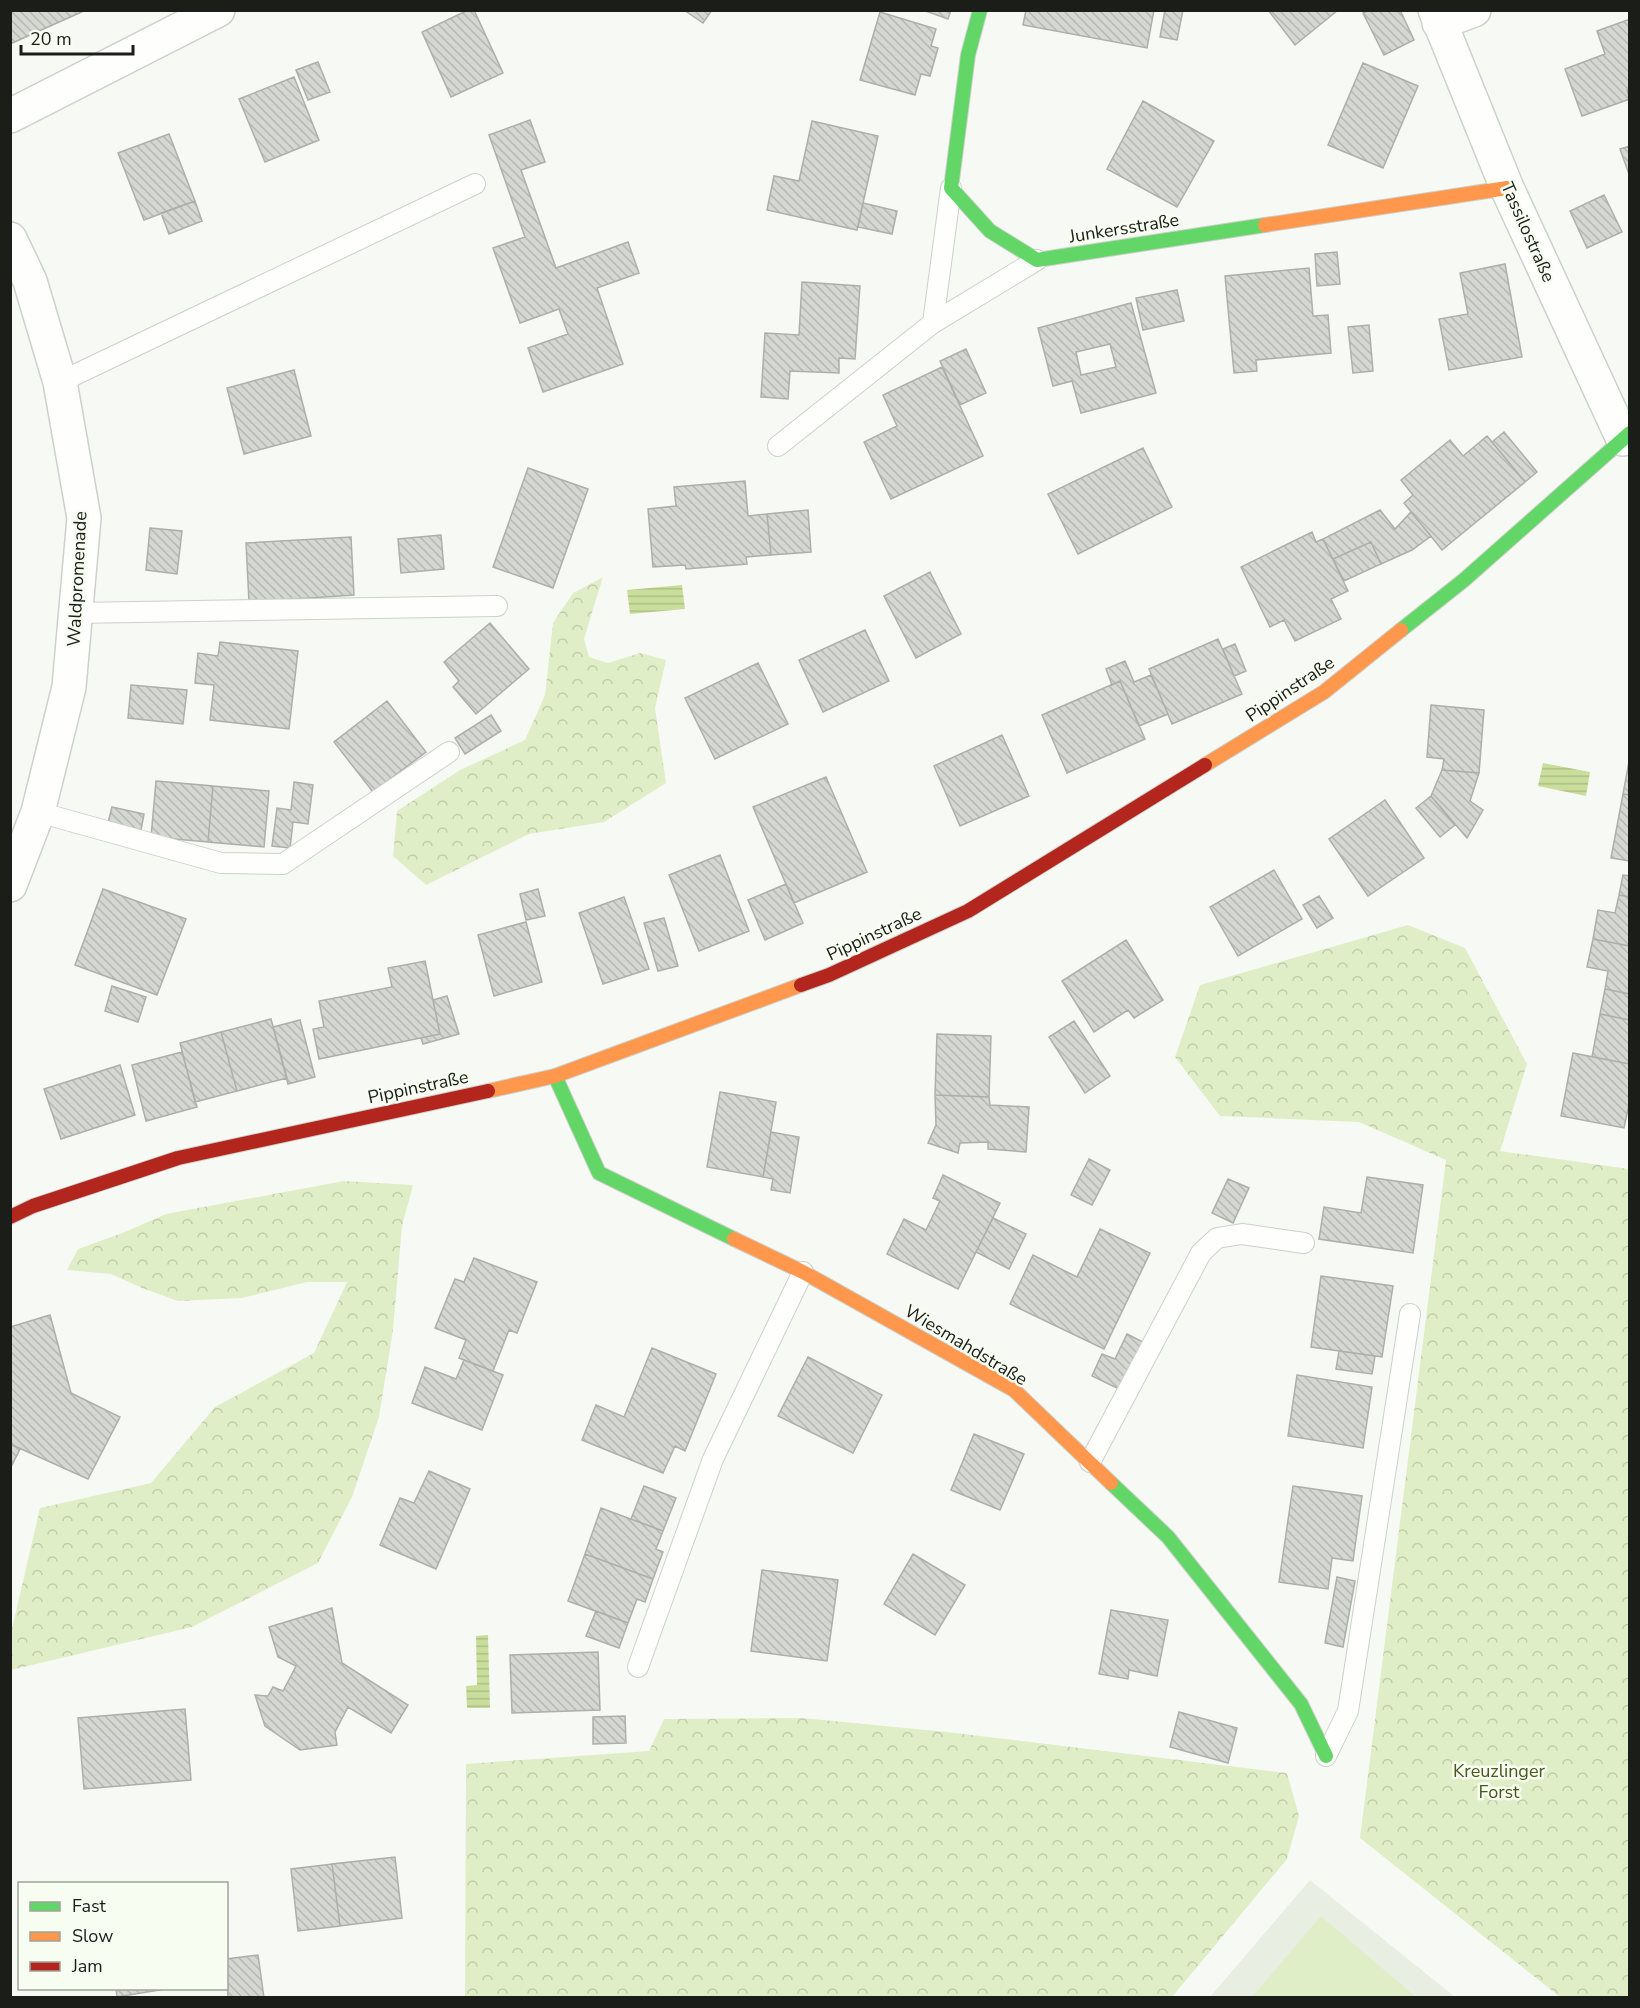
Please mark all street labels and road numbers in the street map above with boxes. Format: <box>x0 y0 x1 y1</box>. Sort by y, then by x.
street label: Tassilostraße <box>1495 178 1561 286</box>
street label: Junkersstraße <box>1066 207 1181 249</box>
street label: Waldpromenade <box>61 511 93 647</box>
street label: Pippinstraße <box>1241 650 1339 728</box>
street label: Pippinstraße <box>823 901 925 967</box>
street label: Pippinstraße <box>365 1065 471 1109</box>
street label: Wiesmahdstraße <box>900 1299 1032 1391</box>

